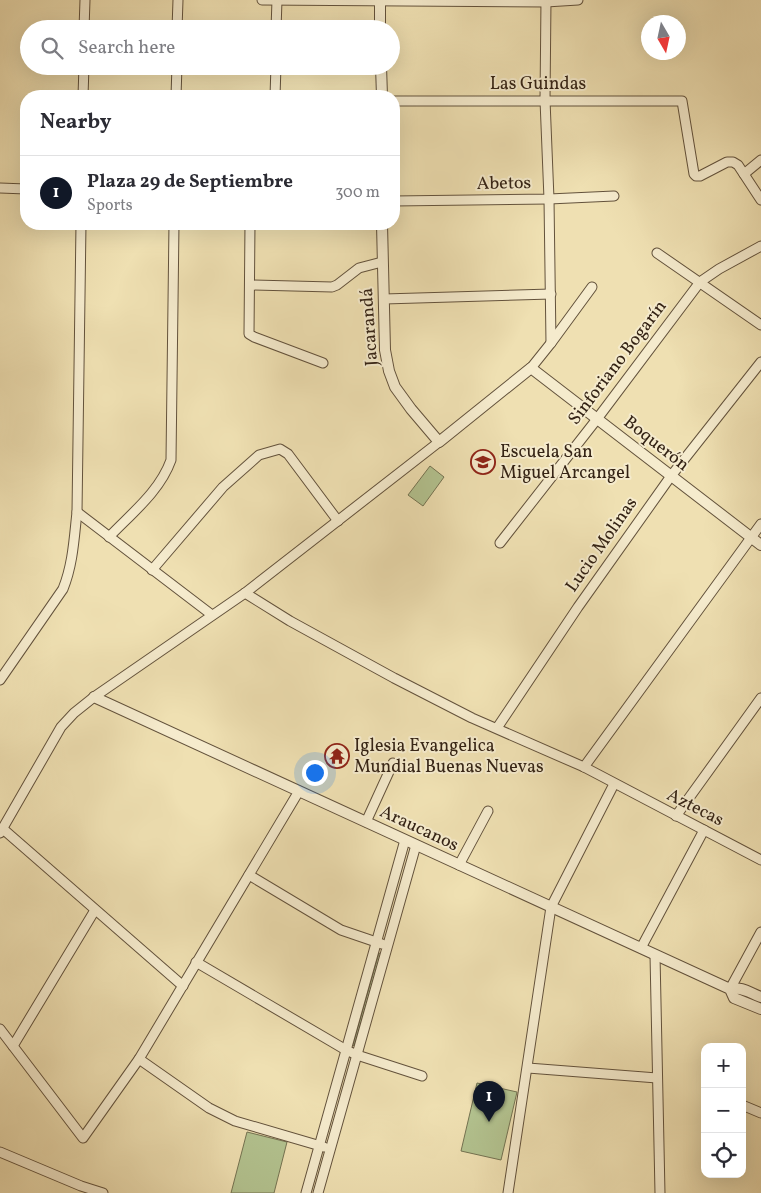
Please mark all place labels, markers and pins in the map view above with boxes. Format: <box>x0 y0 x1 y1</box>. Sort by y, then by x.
place label: Escuela San Miguel Arcangel <box>500 440 630 486</box>
school or university icon: Escuela San Miguel Arcangel <box>470 449 496 475</box>
place label: Iglesia Evangelica Mundial Buenas Nuevas <box>354 734 544 780</box>
temple icon: Iglesia Evangelica Mundial Buenas Nuevas <box>324 743 350 769</box>
pin: 1 <box>473 1081 505 1122</box>

